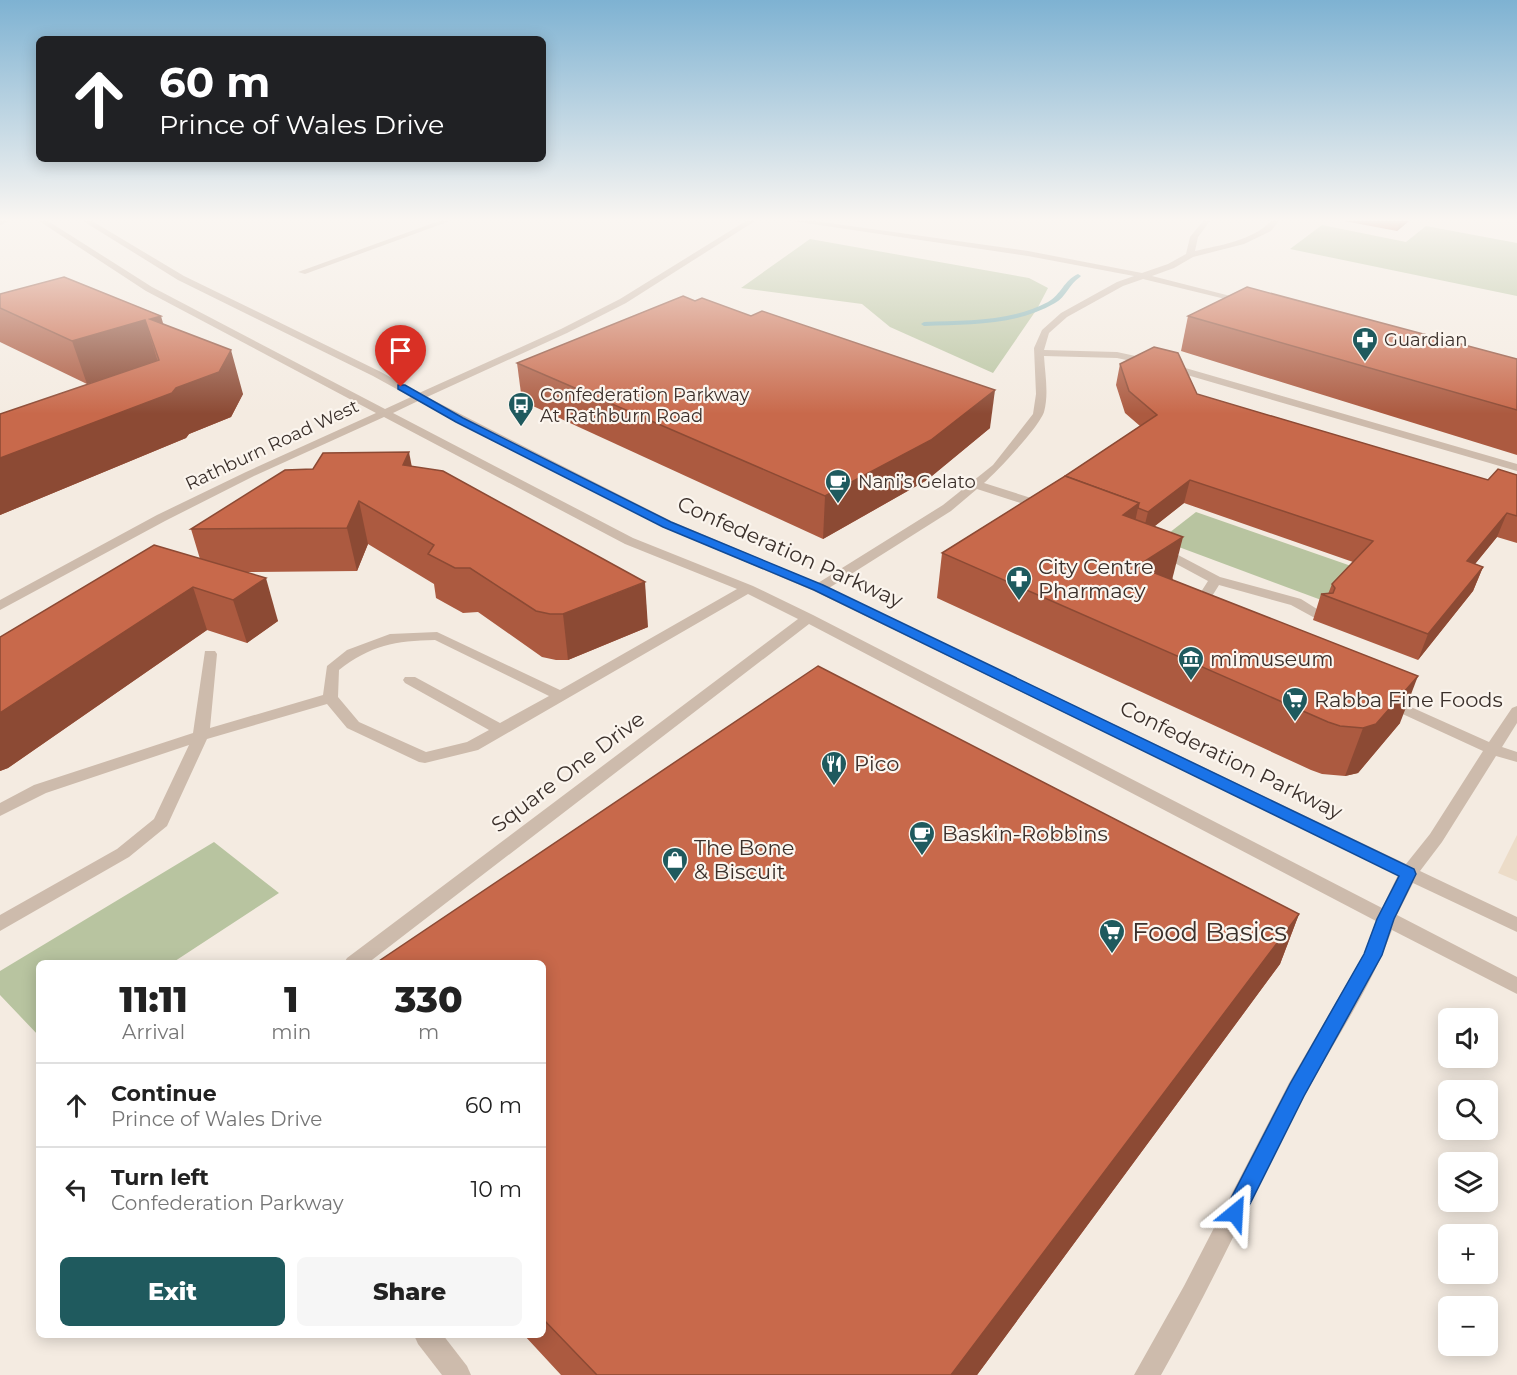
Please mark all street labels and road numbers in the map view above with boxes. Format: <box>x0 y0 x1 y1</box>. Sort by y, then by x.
street label: Rathburn Road West <box>182 395 362 495</box>
street label: Confederation Parkway <box>674 490 907 613</box>
street label: Confederation Parkway <box>1116 695 1347 825</box>
street label: Square One Drive <box>486 706 649 837</box>

